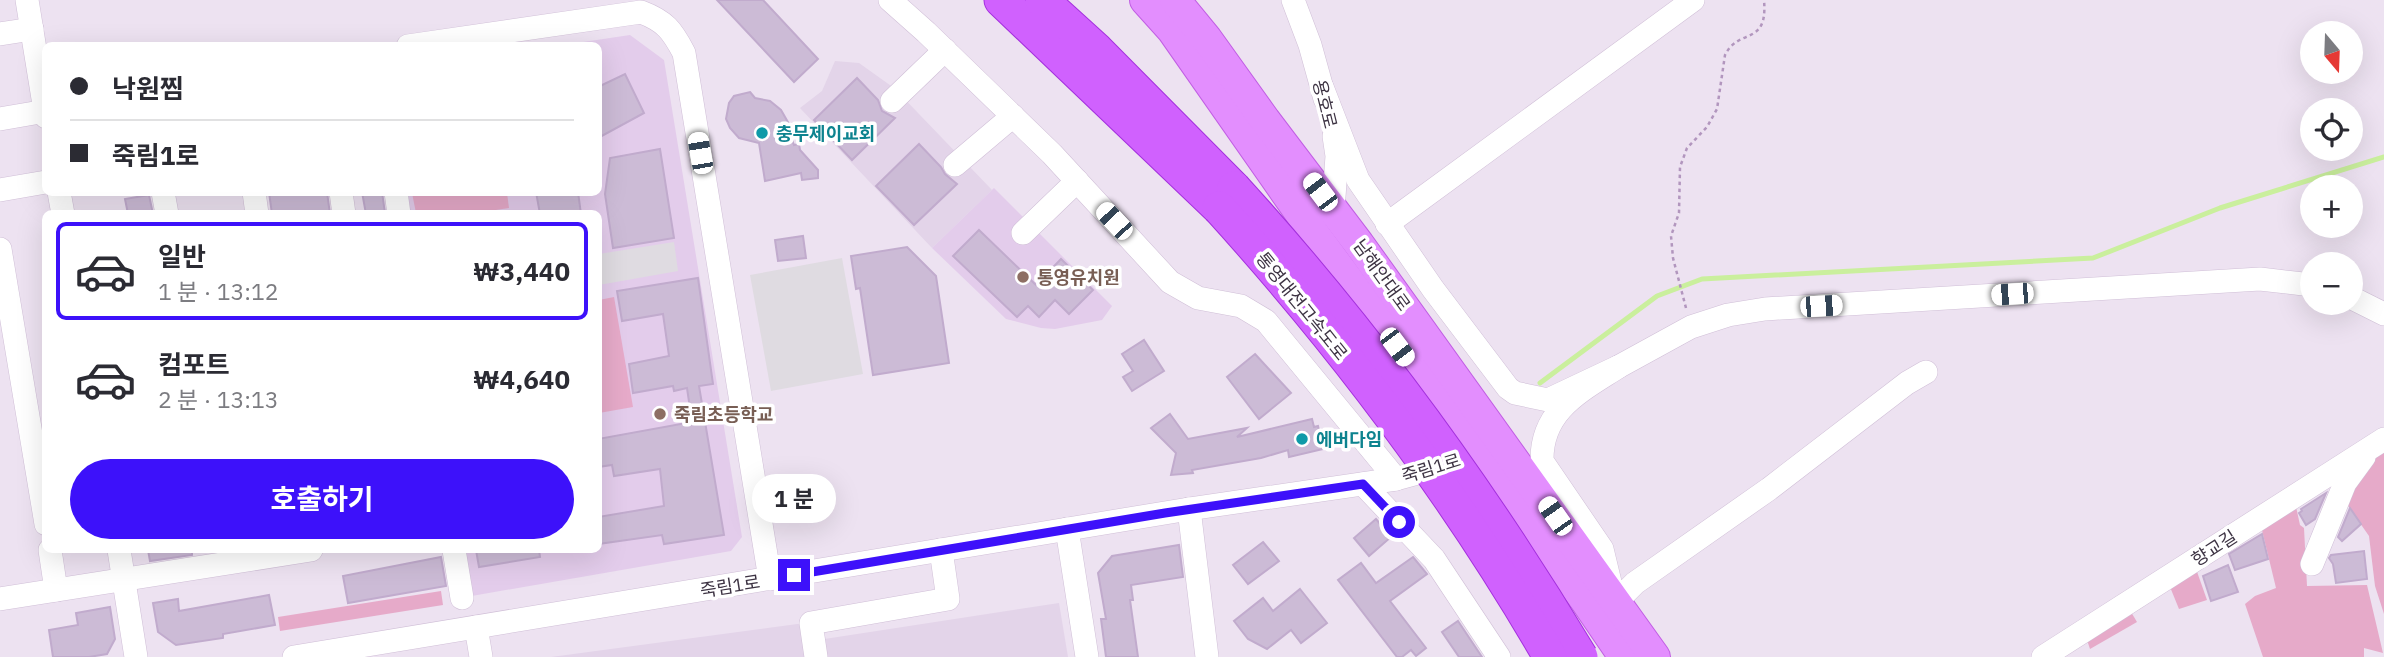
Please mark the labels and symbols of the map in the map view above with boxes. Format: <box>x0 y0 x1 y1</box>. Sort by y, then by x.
north arrow <box>2300 21 2362 84</box>
street label: 용호로 <box>1308 77 1342 131</box>
place label: 충무제이교회 <box>776 122 875 145</box>
marker: 충무제이교회 <box>754 125 770 141</box>
car <box>687 130 714 176</box>
car <box>1299 169 1342 215</box>
car <box>1092 198 1137 244</box>
street label: 남해안대로 <box>1348 235 1416 315</box>
street label: 통영대전고속도로 <box>1251 247 1353 365</box>
place label: 통영유치원 <box>1037 266 1120 289</box>
marker: 통영유치원 <box>1015 269 1031 285</box>
car <box>1991 282 2034 306</box>
car <box>1800 294 1843 318</box>
car <box>1376 324 1419 370</box>
place label: 죽림초등학교 <box>674 403 773 426</box>
marker: 죽림초등학교 <box>652 406 668 422</box>
place label: 에버다임 <box>1316 428 1382 451</box>
marker: 에버다임 <box>1294 431 1310 447</box>
street label: 죽림1로 <box>1399 448 1463 488</box>
callout: 1 분 <box>752 474 836 522</box>
car <box>1535 493 1576 539</box>
route start <box>1383 506 1415 538</box>
street label: 향교길 <box>2187 525 2241 571</box>
route end <box>778 559 810 591</box>
street label: 죽림1로 <box>698 570 762 602</box>

